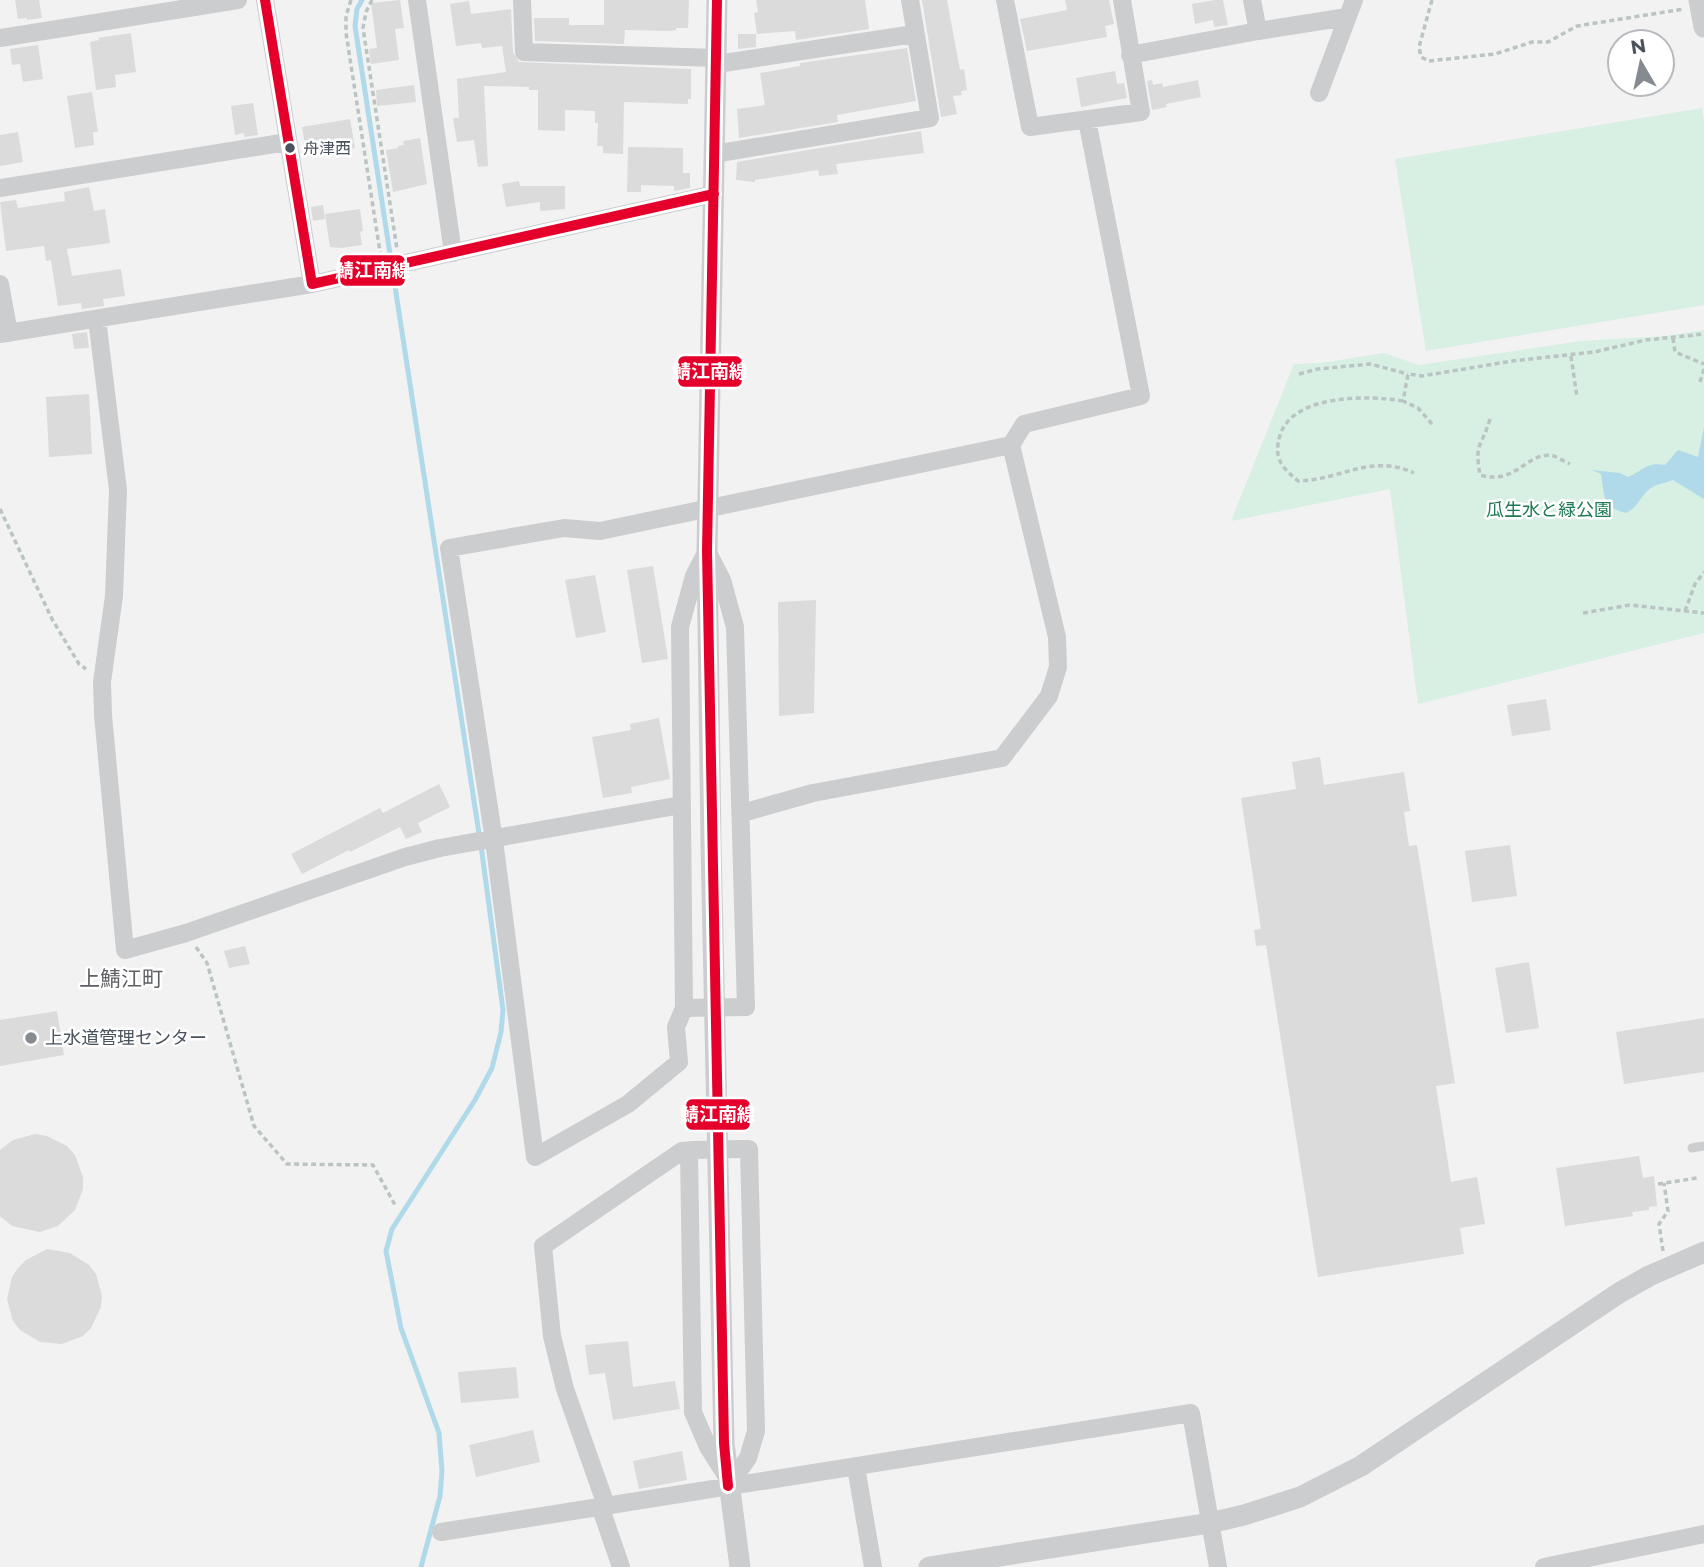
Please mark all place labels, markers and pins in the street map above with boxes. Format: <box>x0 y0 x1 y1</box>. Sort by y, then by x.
place label: 舟津西 <box>303 139 351 158</box>
marker: 舟津西 <box>283 141 297 155</box>
place label: 上水道管理センター <box>45 1027 207 1049</box>
marker: 上水道管理センター <box>23 1030 39 1046</box>

